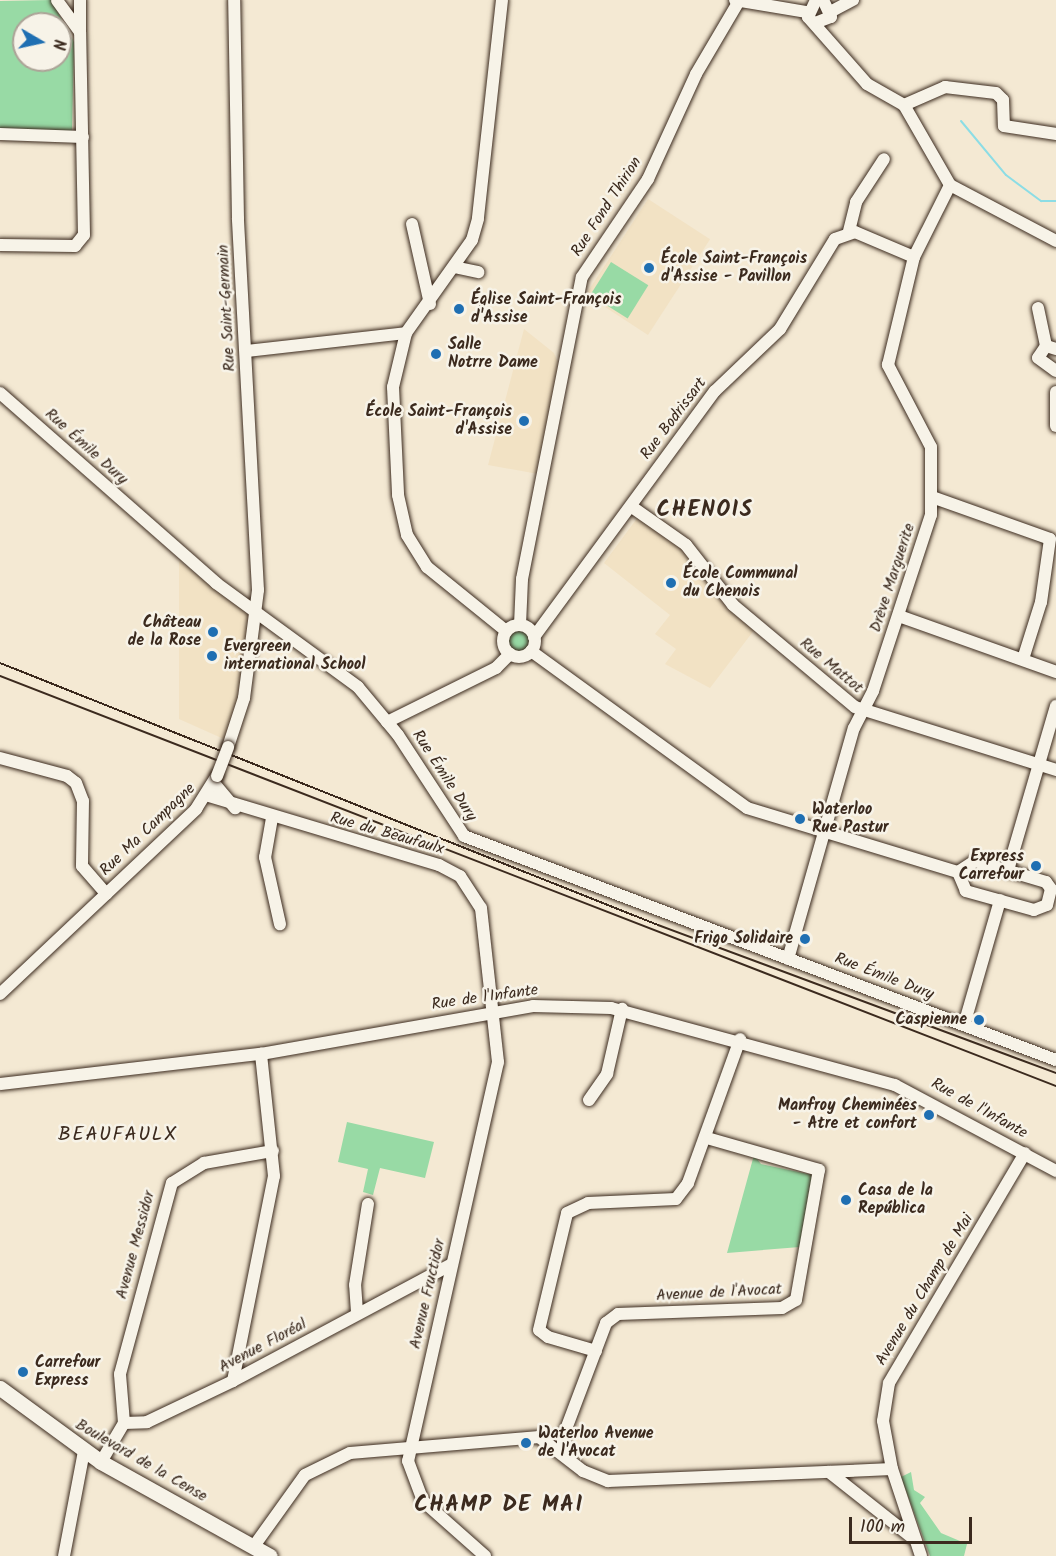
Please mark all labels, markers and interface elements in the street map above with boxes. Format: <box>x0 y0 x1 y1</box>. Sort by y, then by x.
north arrow <box>12 12 72 72</box>
text: N <box>45 38 71 52</box>
street label: Rue Fond Thirion <box>568 154 646 260</box>
street label: Rue Saint-Germain <box>214 244 240 372</box>
place label: École Saint-François d'Assise - Pavillon <box>661 249 807 287</box>
marker: École Saint-François d'Assise - Pavillon <box>642 261 656 275</box>
place label: Église Saint-François d'Assise <box>471 290 621 328</box>
marker: Église Saint-François d'Assise <box>452 302 466 316</box>
place label: Salle Notrre Dame <box>448 335 538 373</box>
marker: Salle Notrre Dame <box>429 347 443 361</box>
street label: Rue Bodrissart <box>637 374 711 464</box>
place label: École Saint-François d'Assise <box>366 402 512 440</box>
street label: Rue Émile Dury <box>41 405 131 489</box>
marker: École Saint-François d'Assise <box>517 414 531 428</box>
district label: CHENOIS <box>657 498 753 524</box>
street label: Drève Marguerite <box>866 521 920 635</box>
place label: École Communal du Chenois <box>683 564 798 602</box>
marker: École Communal du Chenois <box>664 576 678 590</box>
place label: Château de la Rose <box>128 613 201 651</box>
marker: Château de la Rose <box>206 625 220 639</box>
street label: Rue Mattot <box>795 634 867 698</box>
place label: Evergreen international School <box>224 637 365 675</box>
marker: Evergreen international School <box>205 649 219 663</box>
street label: Rue Émile Dury <box>407 727 481 825</box>
street label: Rue Ma Campagne <box>96 780 200 880</box>
place label: Waterloo Rue Pastur <box>812 800 889 838</box>
street label: Rue du Beaufaulx <box>328 809 446 859</box>
marker: Waterloo Rue Pastur <box>793 812 807 826</box>
place label: Express Carrefour <box>959 847 1024 885</box>
marker: Express Carrefour <box>1029 859 1043 873</box>
place label: Frigo Solidaire <box>694 929 793 949</box>
marker: Frigo Solidaire <box>798 932 812 946</box>
street label: Rue Émile Dury <box>832 949 936 1005</box>
street label: Rue de l'Infante <box>430 981 540 1015</box>
place label: Caspienne <box>895 1010 967 1030</box>
marker: Caspienne <box>972 1013 986 1027</box>
street label: Rue de l'Infante <box>927 1075 1031 1143</box>
place label: Manfroy Cheminées - Atre et confort <box>778 1096 917 1134</box>
marker: Manfroy Cheminées - Atre et confort <box>922 1108 936 1122</box>
district label: BEAUFAULX <box>58 1123 178 1147</box>
place label: Casa de la República <box>858 1181 933 1219</box>
street label: Avenue Messidor <box>112 1189 160 1301</box>
marker: Casa de la República <box>839 1193 853 1207</box>
street label: Avenue du Champ de Mai <box>872 1211 978 1369</box>
street label: Avenue Fructidor <box>406 1237 450 1351</box>
street label: Avenue de l'Avocat <box>656 1280 782 1306</box>
street label: Avenue Floréal <box>216 1315 310 1377</box>
place label: Carrefour Express <box>35 1353 100 1391</box>
marker: Carrefour Express <box>16 1365 30 1379</box>
street label: Boulevard de la Cense <box>72 1415 210 1507</box>
place label: Waterloo Avenue de l'Avocat <box>538 1424 654 1462</box>
marker: Waterloo Avenue de l'Avocat <box>519 1436 533 1450</box>
district label: CHAMP DE MAI <box>414 1493 584 1519</box>
scale bar <box>852 1505 975 1543</box>
text: 100 m <box>860 1513 905 1542</box>

